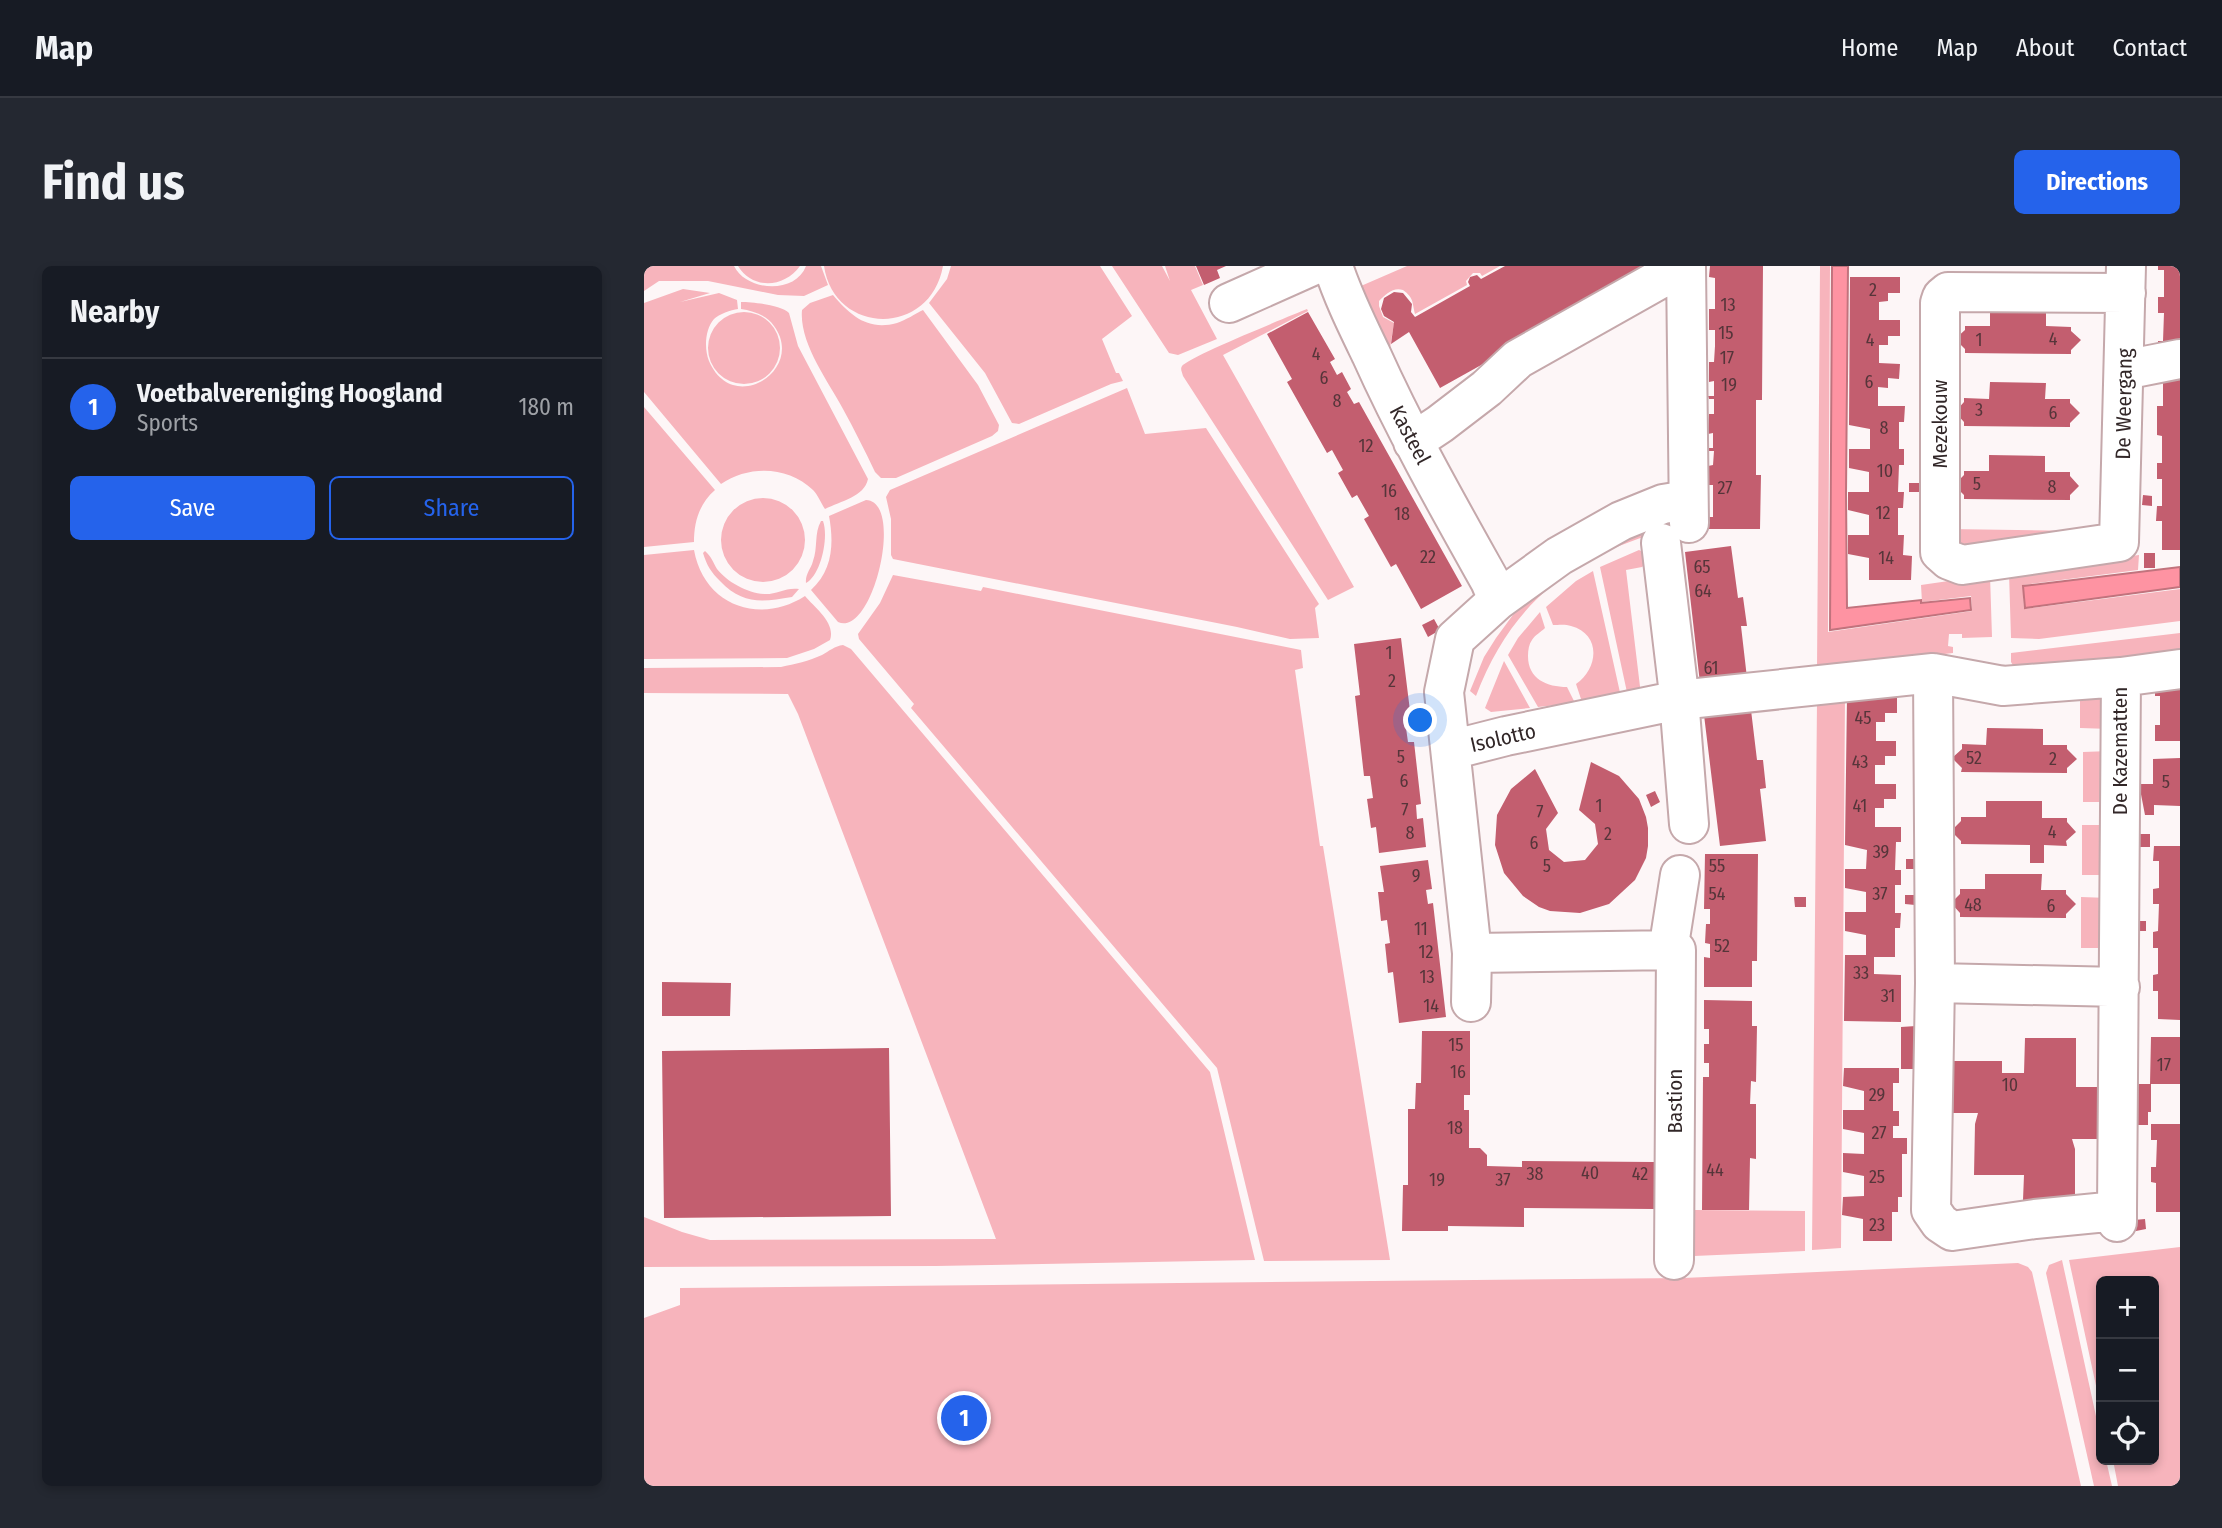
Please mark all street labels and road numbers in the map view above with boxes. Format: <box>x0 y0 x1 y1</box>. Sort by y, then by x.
street label: De Weergang <box>2110 348 2138 460</box>
street label: Mezekouw <box>1927 379 1953 469</box>
street label: Kasteel <box>1384 401 1436 469</box>
street label: De Kazematten <box>2107 687 2133 815</box>
street label: Isolotto <box>1468 718 1538 758</box>
street label: Bastion <box>1662 1069 1688 1133</box>

